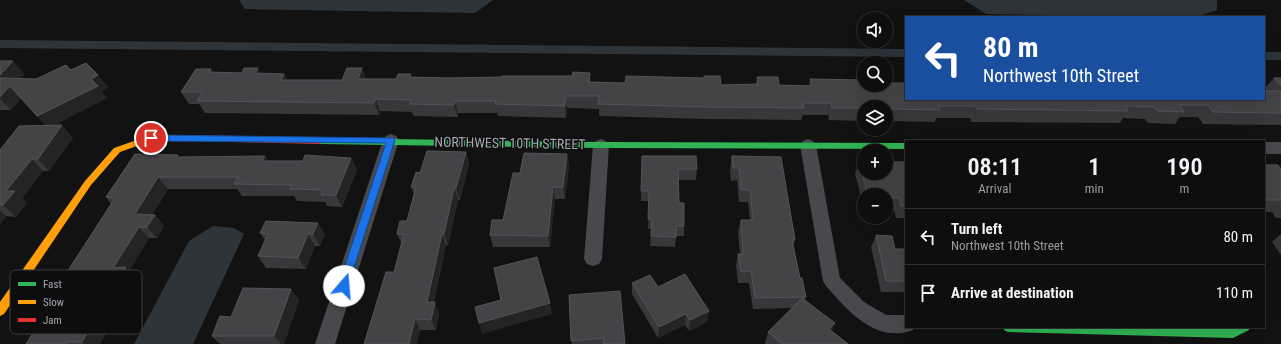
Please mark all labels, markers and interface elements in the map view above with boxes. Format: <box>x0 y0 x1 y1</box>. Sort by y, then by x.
map controls <box>857 12 893 224</box>
button: sound <box>857 12 893 48</box>
text: 80 m <box>983 31 1039 64</box>
icon: left <box>917 32 969 84</box>
button: search <box>857 56 893 92</box>
text: Northwest 10th Street <box>983 65 1139 86</box>
button: layers <box>857 100 893 136</box>
pin <box>134 121 168 155</box>
icon: arrive <box>140 127 162 149</box>
street label: NORTHWEST 10TH STREET <box>434 134 586 152</box>
button: + <box>857 144 893 180</box>
text: 08:11 <box>968 153 1022 181</box>
text: 1 <box>1088 153 1100 181</box>
text: 190 <box>1166 153 1202 181</box>
text: Arrival <box>978 181 1011 196</box>
text: min <box>1085 181 1104 196</box>
text: m <box>1179 181 1189 196</box>
button: − <box>857 188 893 224</box>
text: Turn left <box>951 220 1002 238</box>
icon: left <box>917 226 939 248</box>
text: 80 m <box>1223 228 1253 246</box>
text: Northwest 10th Street <box>951 238 1064 253</box>
position arrow <box>323 265 365 307</box>
legend <box>10 270 142 334</box>
text: Fast <box>43 278 62 291</box>
icon: arrive <box>917 282 939 304</box>
text: Arrive at destination <box>951 284 1074 302</box>
text: 110 m <box>1216 284 1253 302</box>
text: Slow <box>43 296 64 309</box>
text: Jam <box>43 314 62 327</box>

